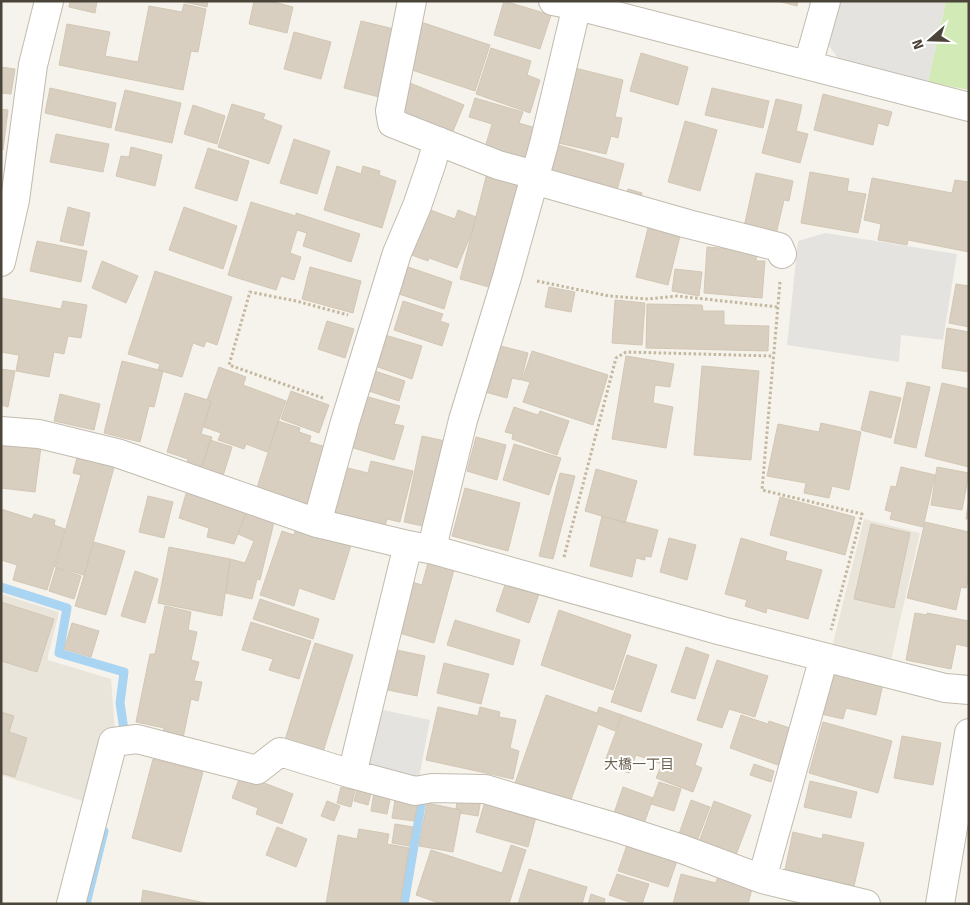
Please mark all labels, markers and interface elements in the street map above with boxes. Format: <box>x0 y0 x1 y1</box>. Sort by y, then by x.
north arrow <box>905 15 955 65</box>
text: N <box>909 37 928 52</box>
district label: 大橋一丁目 <box>604 756 674 773</box>

